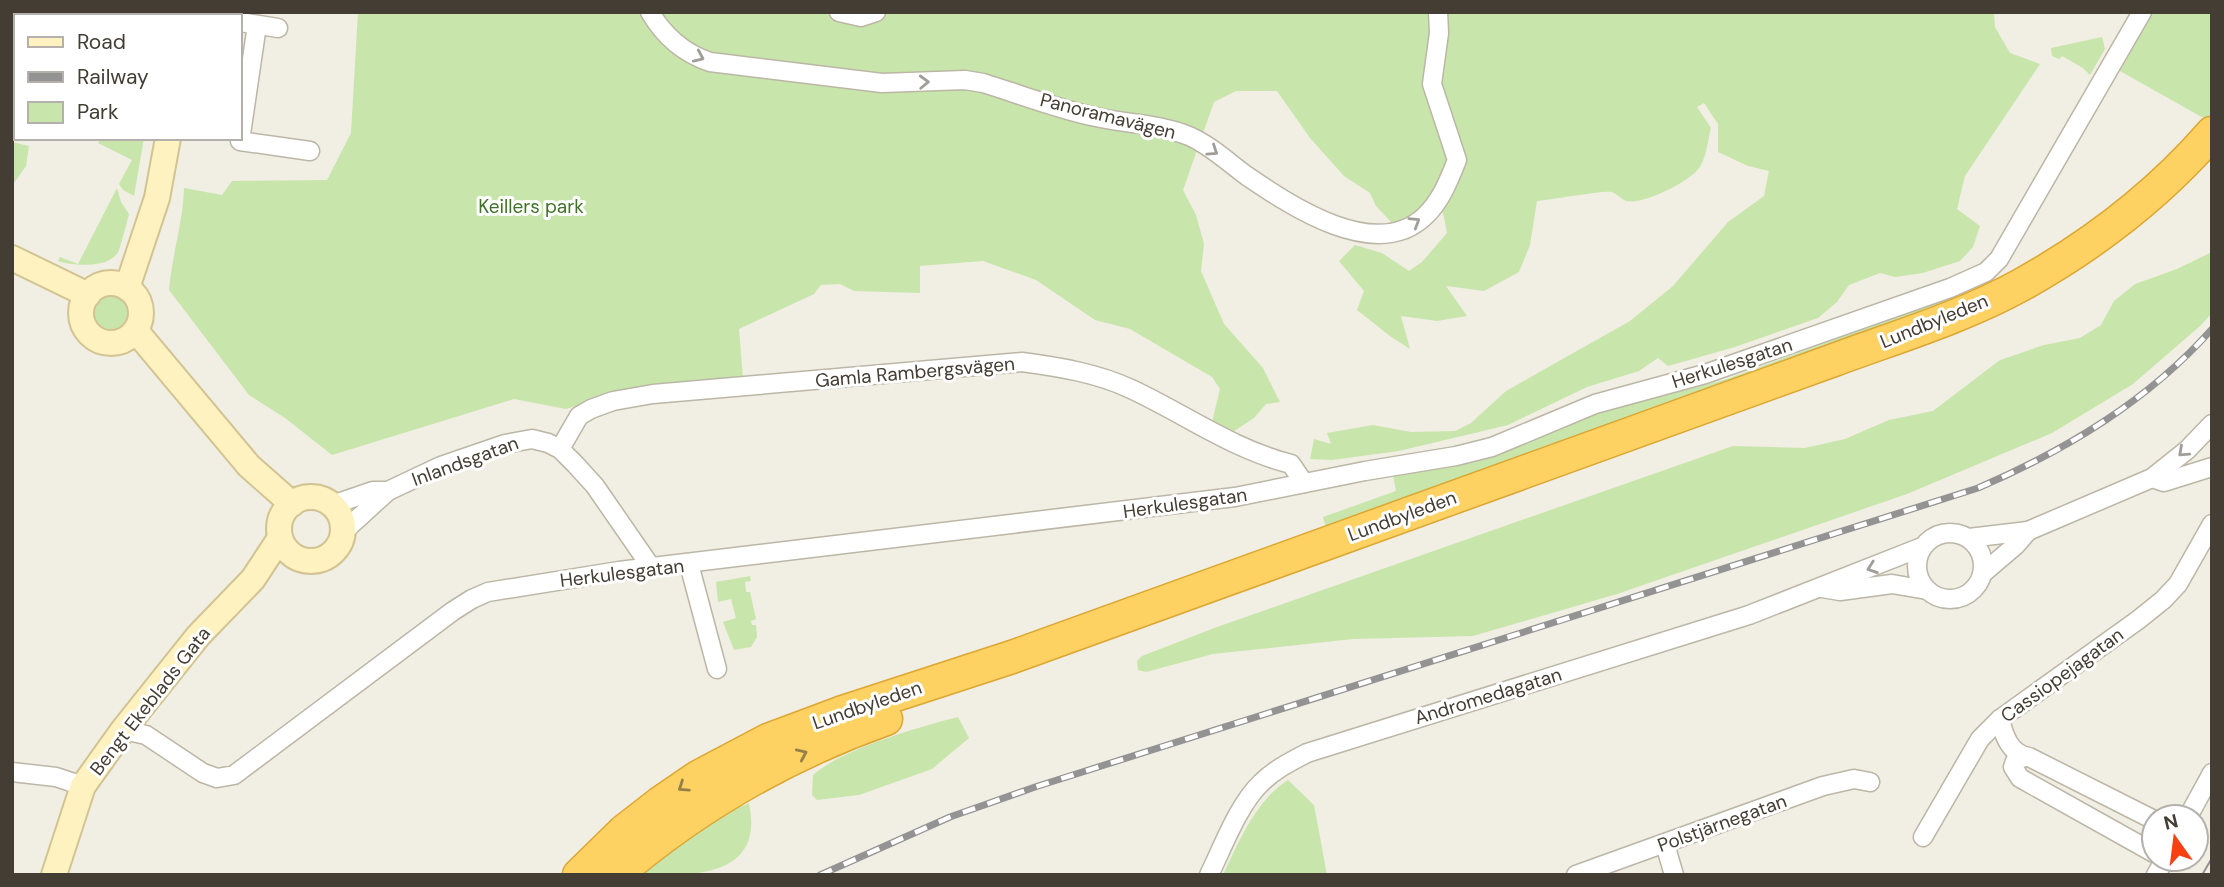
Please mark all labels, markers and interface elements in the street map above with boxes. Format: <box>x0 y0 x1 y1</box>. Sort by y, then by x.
legend <box>14 14 242 140</box>
text: Road <box>77 28 126 56</box>
one-way arrow <box>692 49 704 63</box>
text: Railway <box>77 63 149 91</box>
one-way arrow <box>919 74 930 89</box>
street label: Panoramavägen <box>1037 87 1179 145</box>
text: Park <box>77 98 119 126</box>
one-way arrow <box>1205 143 1218 155</box>
park label: Keillers park <box>478 194 584 219</box>
one-way arrow <box>1408 217 1421 230</box>
street label: Lundbyleden <box>1876 288 1992 354</box>
street label: Herkulesgatan <box>1669 332 1795 394</box>
street label: Gamla Rambergsvägen <box>814 351 1016 393</box>
street label: Inlandsgatan <box>408 430 522 492</box>
one-way arrow <box>2178 444 2191 456</box>
street label: Herkulesgatan <box>1121 482 1249 524</box>
street label: Lundbyleden <box>1344 485 1460 547</box>
street label: Herkulesgatan <box>558 553 686 593</box>
one-way arrow <box>1867 560 1879 574</box>
street label: Bengt Ekeblads Gata <box>84 622 216 780</box>
street label: Cassiopejagatan <box>1996 622 2128 728</box>
street label: Andromedagatan <box>1411 662 1565 730</box>
street label: Lundbyleden <box>809 675 925 735</box>
one-way arrow <box>795 748 807 762</box>
one-way arrow <box>678 779 691 791</box>
street label: Polstjärnegatan <box>1654 788 1790 858</box>
north arrow <box>2140 803 2210 873</box>
text: N <box>2161 808 2181 836</box>

